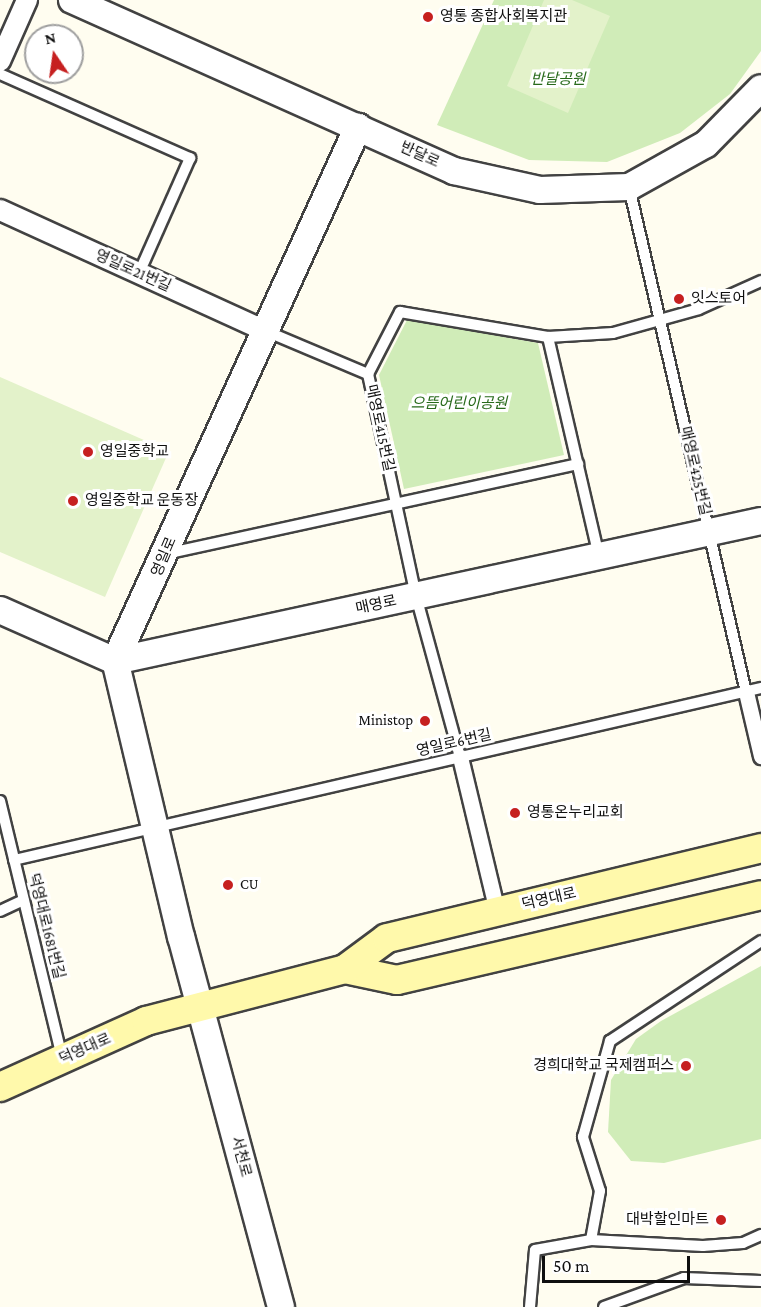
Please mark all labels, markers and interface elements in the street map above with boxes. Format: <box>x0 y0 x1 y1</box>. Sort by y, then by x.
place label: 영통 종합사회복지관 <box>440 8 567 26</box>
marker: 영통 종합사회복지관 <box>421 10 435 24</box>
north arrow <box>24 24 84 84</box>
text: N <box>43 28 58 47</box>
park label: 반달공원 <box>530 71 586 89</box>
street label: 반달로 <box>397 138 443 172</box>
street label: 영일로21번길 <box>92 246 174 296</box>
place label: 잇스토어 <box>691 290 746 308</box>
marker: 잇스토어 <box>672 292 686 306</box>
street label: 매영로415번길 <box>362 383 398 473</box>
park label: 으뜸어린이공원 <box>411 395 507 413</box>
street label: 매영로425번길 <box>676 425 714 517</box>
place label: 영일중학교 <box>100 443 169 461</box>
marker: 영일중학교 <box>81 445 95 459</box>
place label: 영일중학교 운동장 <box>85 492 198 510</box>
marker: 영일중학교 운동장 <box>66 494 80 508</box>
street label: 영일로 <box>148 534 180 580</box>
street label: 매영로 <box>354 592 398 618</box>
place label: Ministop <box>359 712 413 730</box>
marker: Ministop <box>418 714 432 728</box>
street label: 영일로6번길 <box>415 726 493 760</box>
place label: 영통온누리교회 <box>527 804 624 822</box>
marker: 영통온누리교회 <box>508 806 522 820</box>
street label: 덕영대로1681번길 <box>24 871 68 981</box>
place label: CU <box>240 876 259 894</box>
marker: CU <box>221 878 235 892</box>
street label: 덕영대로 <box>520 884 578 914</box>
street label: 덕영대로 <box>56 1030 114 1068</box>
place label: 경희대학교 국제캠퍼스 <box>533 1057 674 1075</box>
marker: 경희대학교 국제캠퍼스 <box>679 1059 693 1073</box>
street label: 서천로 <box>227 1135 255 1179</box>
place label: 대박할인마트 <box>626 1211 709 1229</box>
marker: 대박할인마트 <box>714 1213 728 1227</box>
scale bar <box>545 1244 694 1282</box>
text: 50 m <box>553 1256 590 1276</box>

